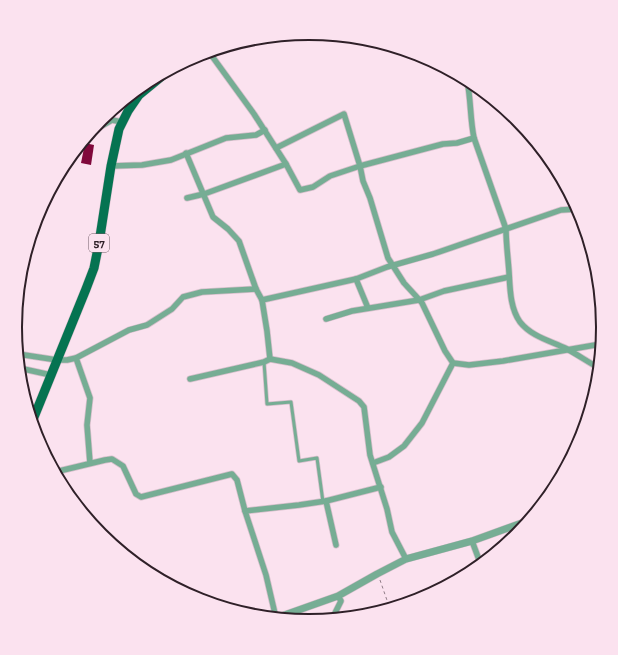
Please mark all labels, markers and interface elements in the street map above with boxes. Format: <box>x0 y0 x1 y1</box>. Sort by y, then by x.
road number: 57 <box>89 234 109 252</box>

